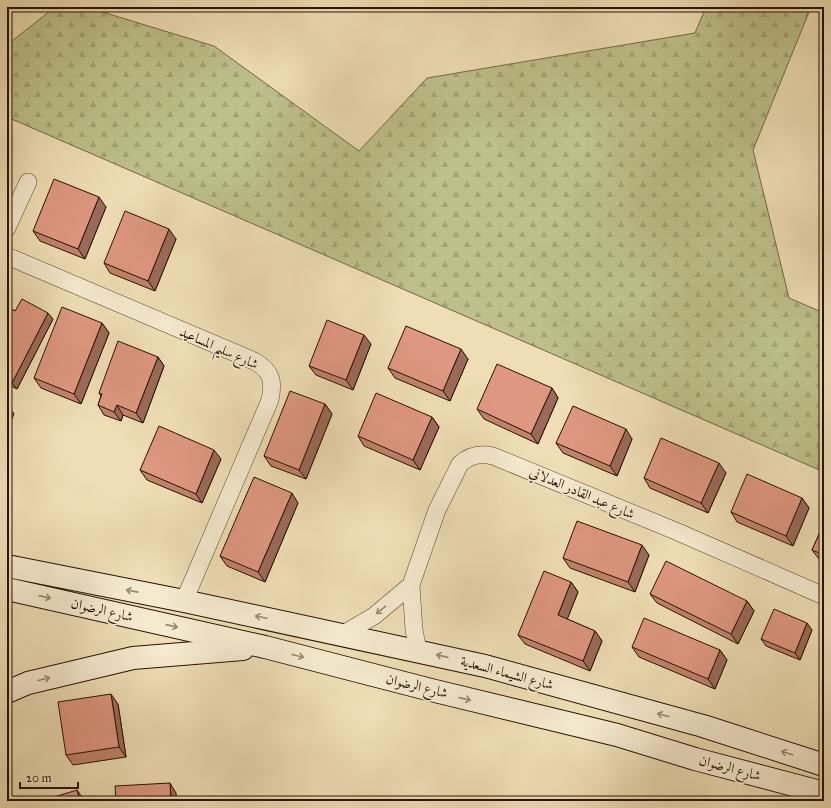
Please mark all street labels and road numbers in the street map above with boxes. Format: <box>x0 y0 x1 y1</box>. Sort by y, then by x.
street label: شارع سليم المساعيد <box>175 323 261 378</box>
street label: شارع عبد القادر العدلاني <box>526 463 637 526</box>
street label: شارع الرضوان <box>69 595 135 628</box>
street label: شارع الشيماء السعدية <box>458 652 555 696</box>
street label: شارع الرضوان <box>384 670 450 705</box>
street label: شارع الرضوان <box>697 752 763 787</box>

